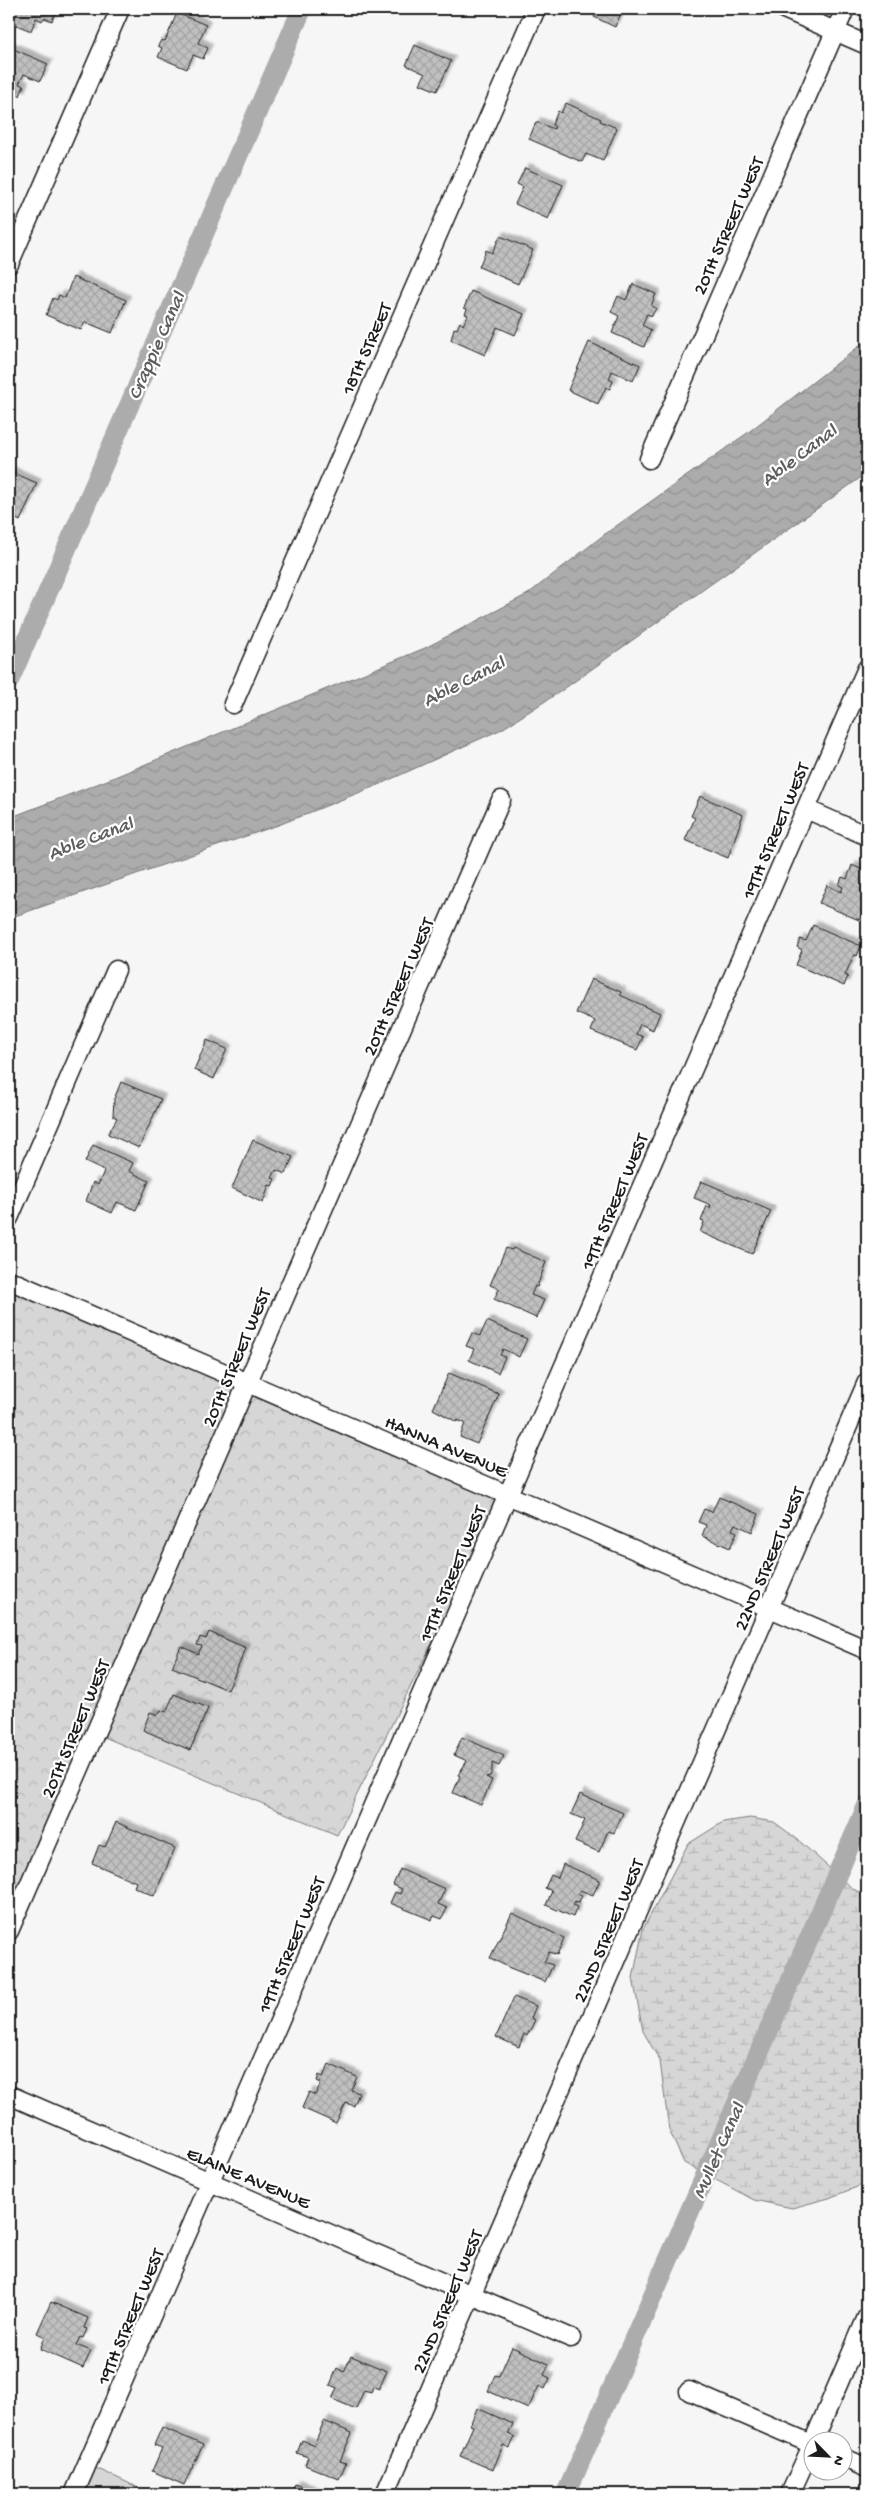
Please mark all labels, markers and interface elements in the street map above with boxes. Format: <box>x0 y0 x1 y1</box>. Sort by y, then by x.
street label: 20TH STREET WEST <box>690 153 771 299</box>
water label: Crappie Canal <box>124 288 193 404</box>
street label: 18TH STREET <box>337 299 399 400</box>
water label: Able Canal <box>758 420 844 493</box>
water label: Able Canal <box>420 652 511 714</box>
street label: 19TH STREET WEST <box>738 759 817 904</box>
water label: Able Canal <box>46 813 138 867</box>
street label: 20TH STREET WEST <box>360 914 441 1060</box>
street label: 19TH STREET WEST <box>577 1130 656 1275</box>
street label: 20TH STREET WEST <box>199 1285 278 1431</box>
street label: HANNA AVENUE <box>381 1412 512 1485</box>
street label: 22ND STREET WEST <box>731 1484 812 1635</box>
street label: 19TH STREET WEST <box>415 1502 494 1647</box>
street label: 20TH STREET WEST <box>38 1656 117 1802</box>
street label: 22ND STREET WEST <box>570 1856 651 2007</box>
street label: 19TH STREET WEST <box>254 1873 333 2018</box>
water label: Mullet Canal <box>689 2099 752 2203</box>
street label: ELAINE AVENUE <box>182 2143 314 2216</box>
street label: 22ND STREET WEST <box>409 2227 490 2378</box>
street label: 19TH STREET WEST <box>93 2245 172 2390</box>
north arrow <box>804 2430 854 2480</box>
text: N <box>828 2453 847 2468</box>

